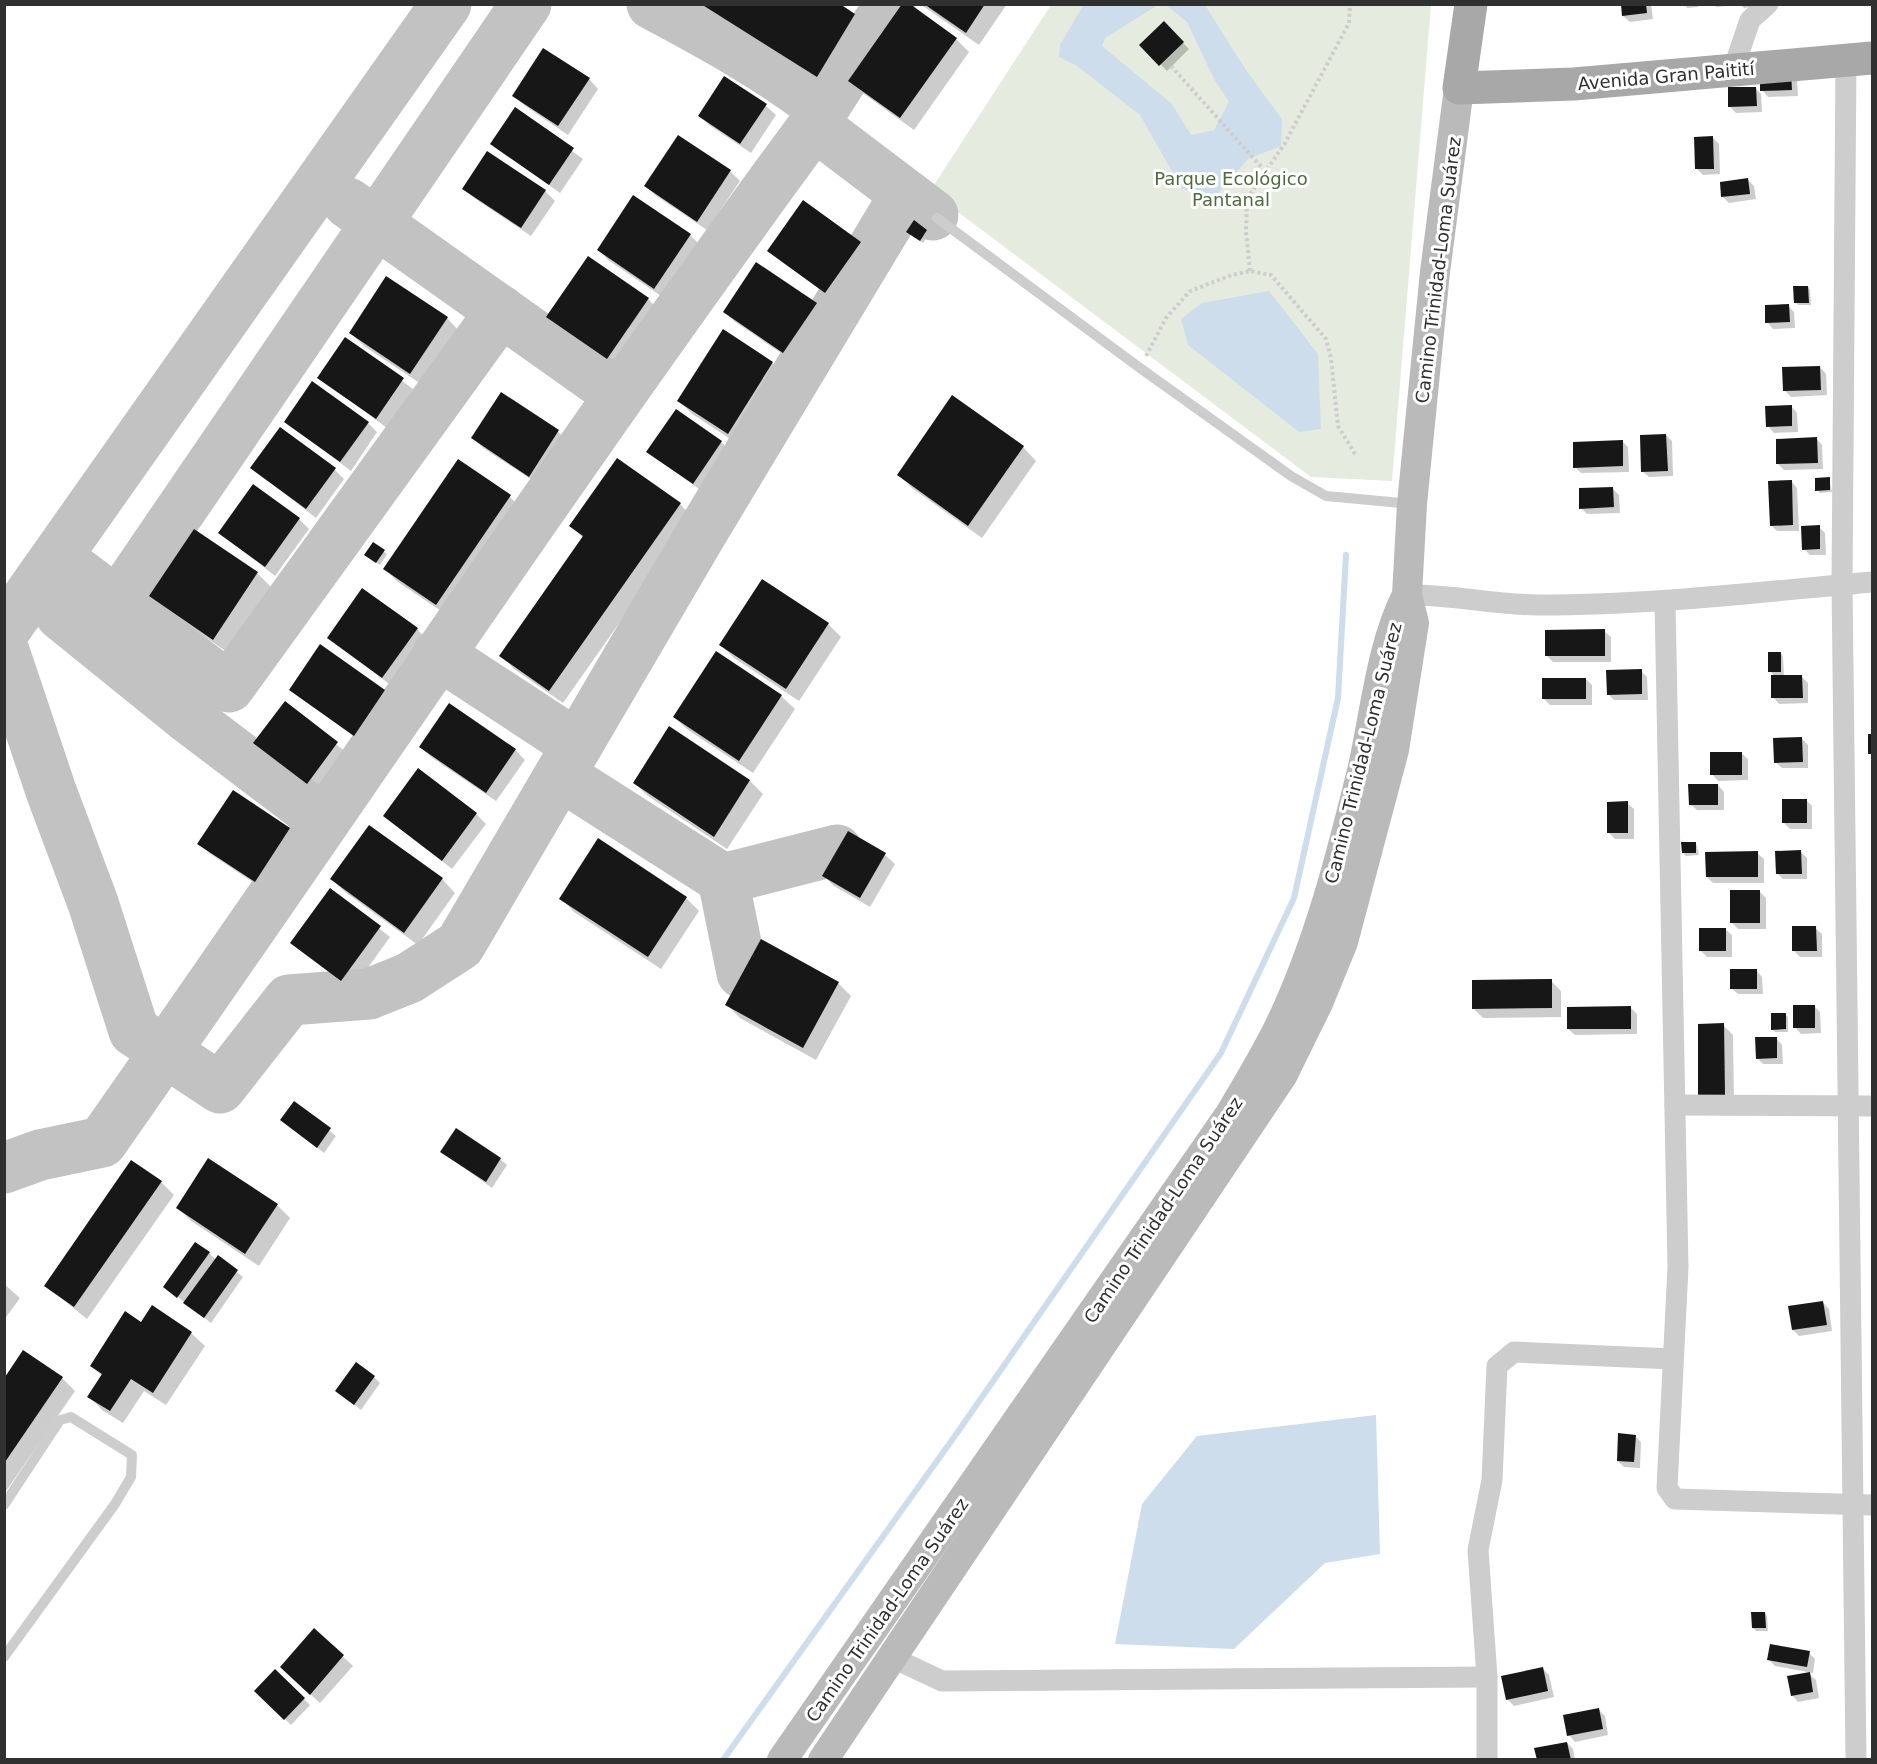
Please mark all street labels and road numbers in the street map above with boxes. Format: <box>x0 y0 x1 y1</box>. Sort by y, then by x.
street label: Avenida Gran Paitití <box>1577 58 1756 94</box>
street label: Camino Trinidad-Loma Suárez <box>1411 136 1465 404</box>
street label: Camino Trinidad-Loma Suárez <box>1320 620 1406 886</box>
street label: Camino Trinidad-Loma Suárez <box>1079 1093 1247 1327</box>
street label: Camino Trinidad-Loma Suárez <box>801 1494 973 1726</box>

